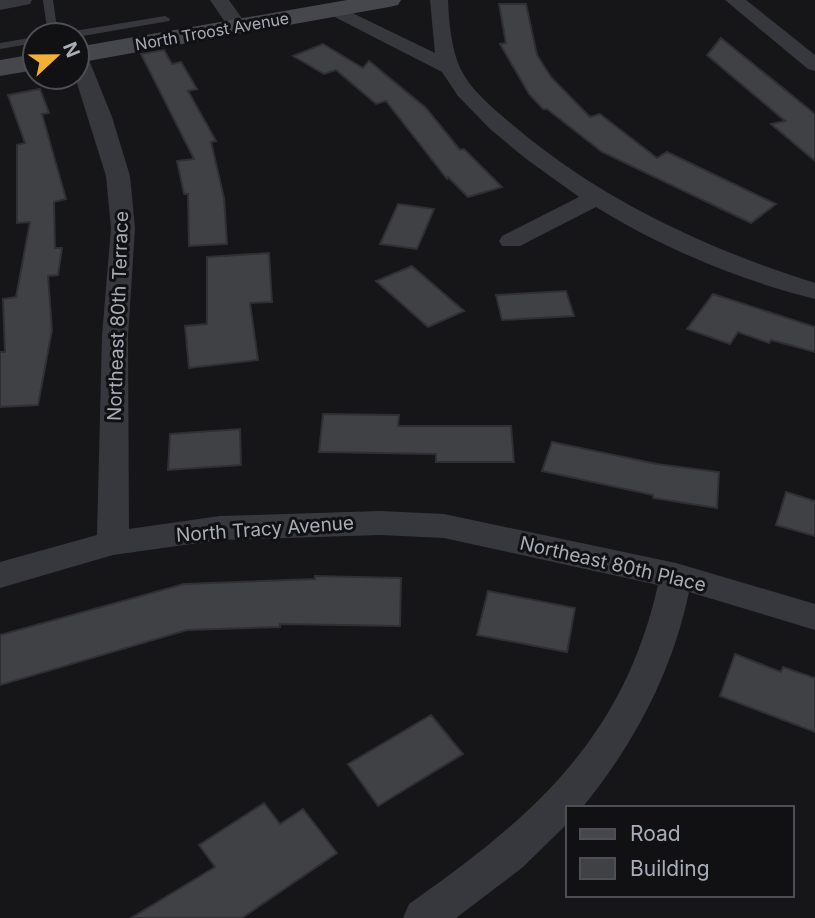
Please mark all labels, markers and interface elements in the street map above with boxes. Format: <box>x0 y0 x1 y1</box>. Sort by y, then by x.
street label: North Troost Avenue <box>134 8 290 54</box>
north arrow <box>21 21 91 91</box>
text: N <box>58 39 85 61</box>
street label: Northeast 80th Terrace <box>103 211 133 421</box>
street label: North Tracy Avenue <box>175 511 355 547</box>
street label: Northeast 80th Place <box>518 531 708 597</box>
legend <box>566 806 794 897</box>
text: Road <box>630 821 681 846</box>
text: Building <box>630 856 710 881</box>

